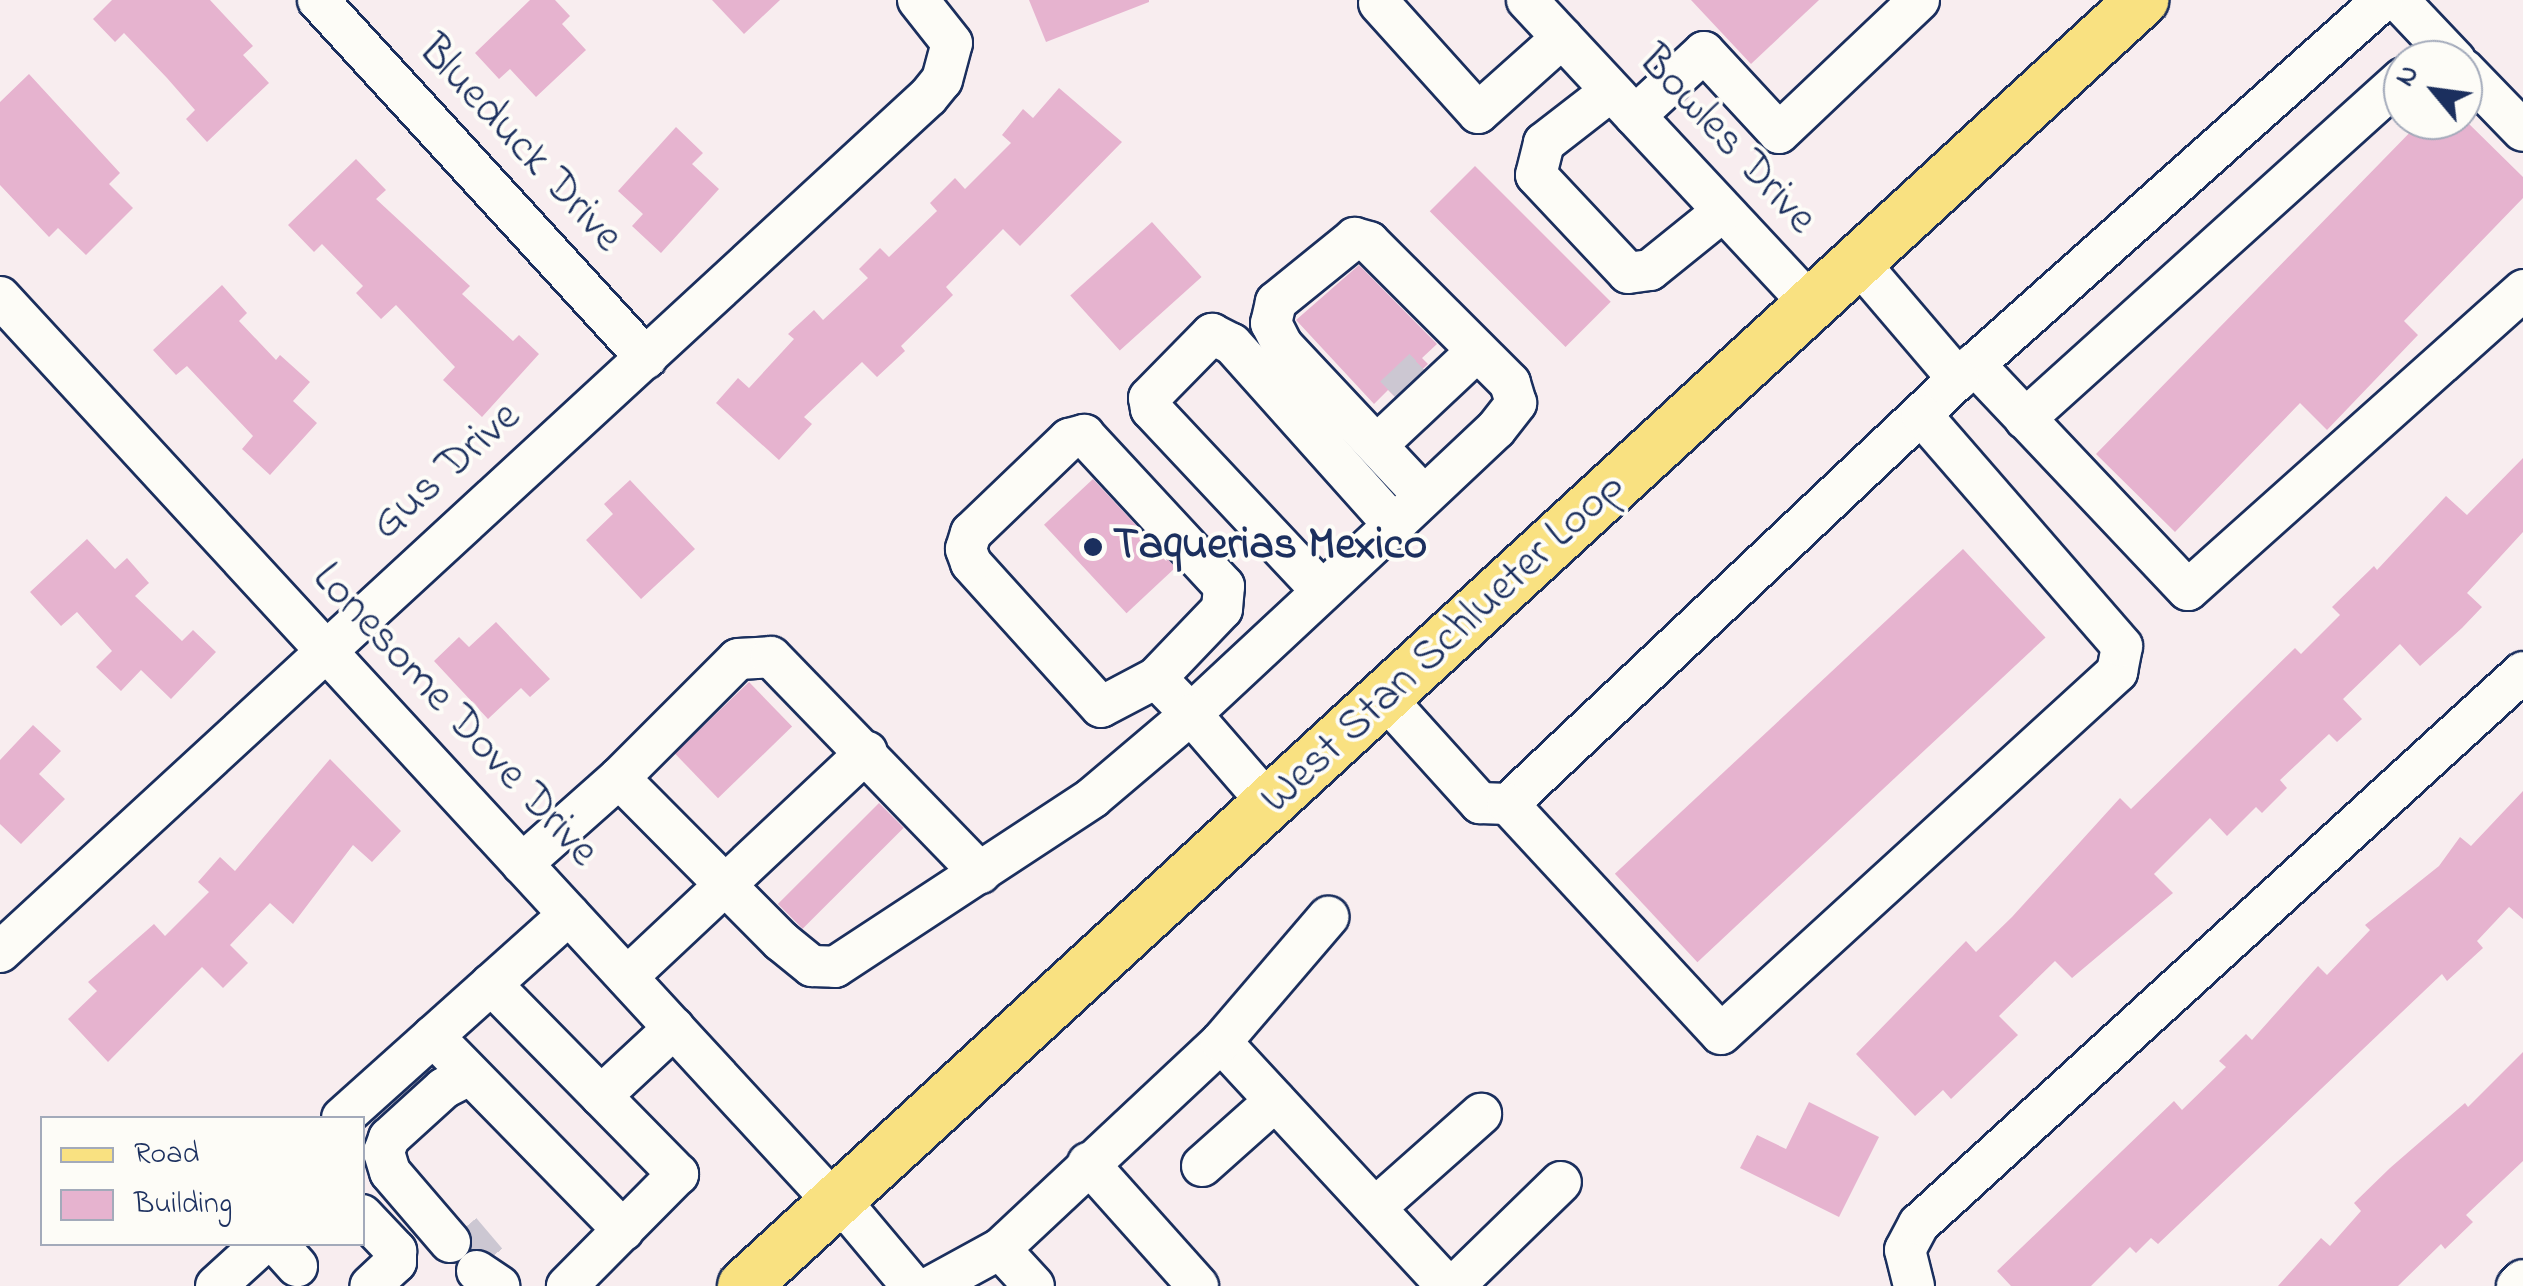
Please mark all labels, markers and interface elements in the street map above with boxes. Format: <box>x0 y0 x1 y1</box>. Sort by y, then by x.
street label: Blueduck Drive <box>405 25 633 265</box>
street label: Bowles Drive <box>1625 36 1827 246</box>
north arrow <box>2383 40 2483 140</box>
text: N <box>2386 58 2431 94</box>
street label: Gus Drive <box>361 391 533 553</box>
street label: West Stan Schlueter Loop <box>1251 461 1637 827</box>
place label: Taquerias Mexico <box>1113 520 1427 574</box>
marker: Taquerias Mexico <box>1082 536 1104 558</box>
street label: Lonesome Dove Drive <box>299 553 609 879</box>
legend <box>40 1116 365 1246</box>
text: Road <box>134 1133 199 1177</box>
text: Building <box>134 1183 232 1227</box>

